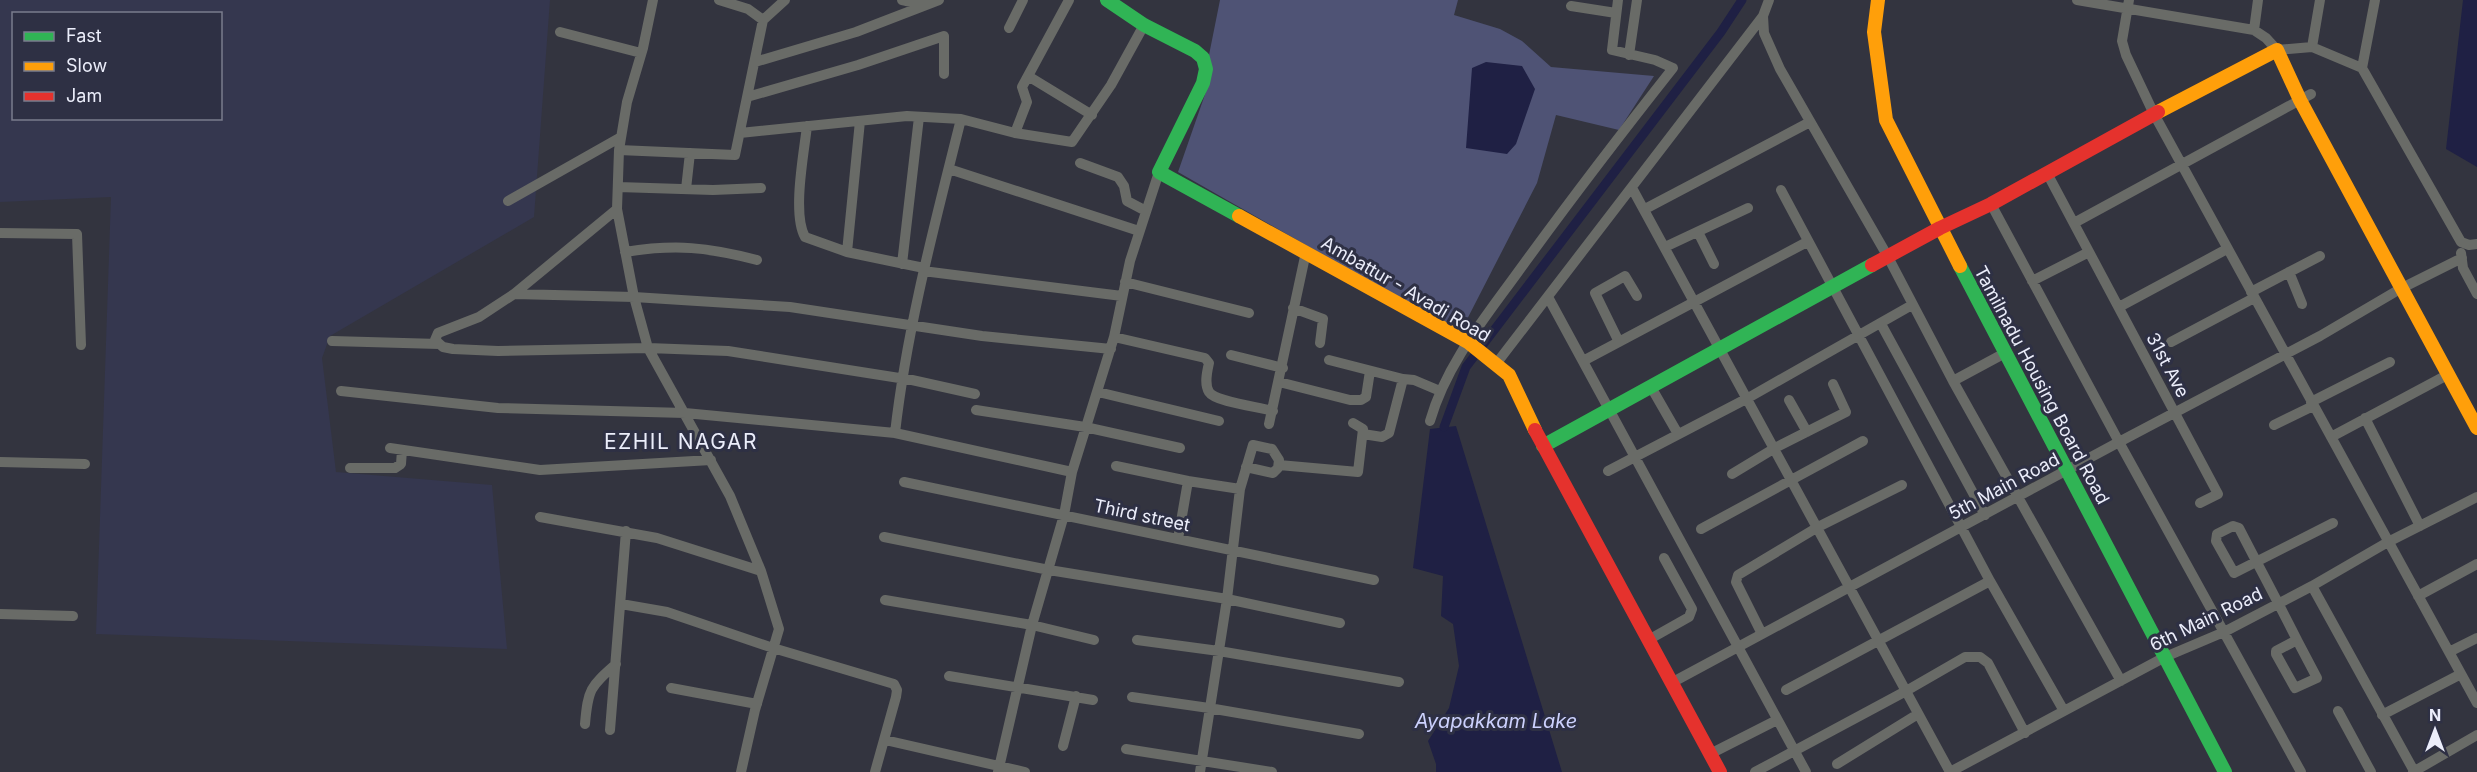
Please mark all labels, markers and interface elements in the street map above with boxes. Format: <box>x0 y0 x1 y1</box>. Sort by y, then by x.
legend <box>12 12 222 120</box>
text: Fast <box>66 25 102 46</box>
text: Slow <box>66 55 107 76</box>
text: Jam <box>66 85 102 106</box>
street label: Ambattur - Avadi Road <box>1318 232 1494 346</box>
street label: Tamilnadu Housing Board Road <box>1970 262 2114 508</box>
street label: 31st Ave <box>2142 329 2194 401</box>
district label: EZHIL NAGAR <box>604 429 758 454</box>
street label: 5th Main Road <box>1945 448 2063 524</box>
street label: Third street <box>1092 495 1192 535</box>
street label: 6th Main Road <box>2146 583 2266 655</box>
north arrow <box>2405 700 2465 760</box>
text: N <box>2429 705 2441 725</box>
water label: Ayapakkam Lake <box>1414 709 1577 733</box>

